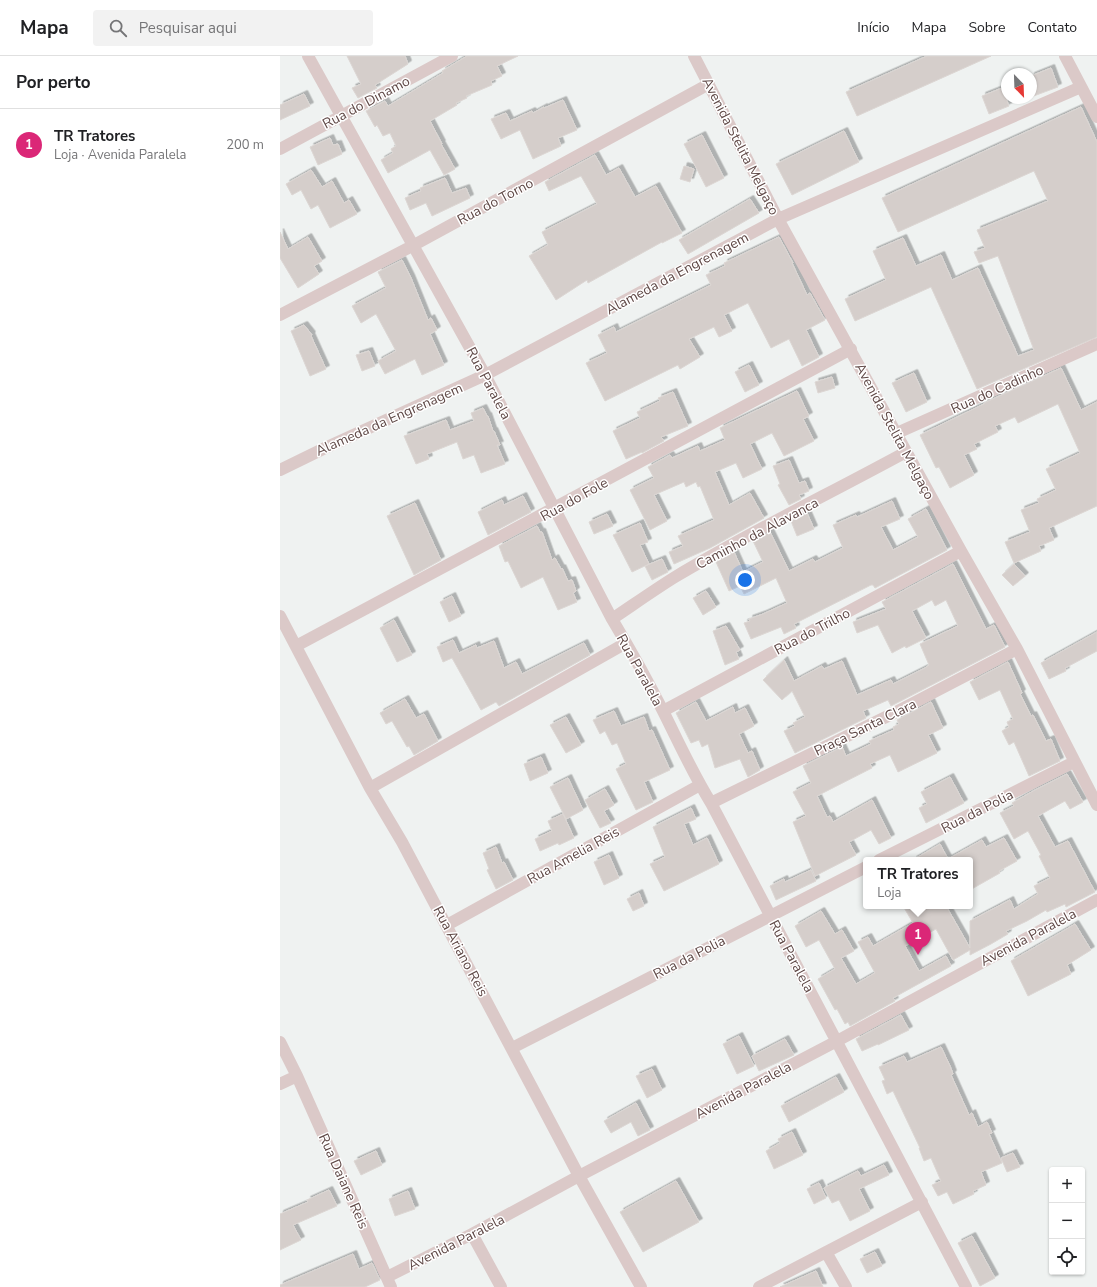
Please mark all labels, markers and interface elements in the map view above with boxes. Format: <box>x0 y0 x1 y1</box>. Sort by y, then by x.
search box <box>93 10 373 46</box>
text: Mapa <box>20 15 69 41</box>
icon: search <box>107 17 129 39</box>
text: Pesquisar aqui <box>139 18 237 38</box>
text: Início <box>857 18 889 37</box>
text: Mapa <box>911 18 946 37</box>
text: Sobre <box>968 18 1005 37</box>
text: Contato <box>1027 18 1077 37</box>
north arrow <box>1001 68 1037 104</box>
text: Por perto <box>16 71 91 94</box>
street label: Rua do Dinamo <box>319 71 414 133</box>
street label: Avenida Stelita Melgaço <box>698 74 784 219</box>
text: TR Tratores <box>54 126 135 146</box>
text: 1 <box>25 136 33 154</box>
text: 200 m <box>226 136 264 154</box>
text: Loja · Avenida Paralela <box>54 146 186 164</box>
street label: Rua do Torno <box>454 173 537 229</box>
street label: Alameda da Engrenagem <box>602 228 752 319</box>
street label: Rua Paralela <box>461 344 516 423</box>
street label: Avenida Stelita Melgaço <box>850 360 939 503</box>
street label: Rua do Cadinho <box>948 360 1047 418</box>
street label: Alameda da Engrenagem <box>313 378 466 461</box>
street label: Rua do Fole <box>537 473 611 526</box>
street label: Caminho da Alavanca <box>693 493 822 574</box>
your location <box>735 570 755 590</box>
street label: Rua do Trilho <box>771 603 854 659</box>
street label: Rua Paralela <box>612 631 667 710</box>
street label: Praça Santa Clara <box>811 694 920 760</box>
street label: Rua da Polia <box>938 785 1017 838</box>
street label: Rua Amelia Reis <box>524 822 623 889</box>
popup <box>863 857 973 909</box>
text: TR Tratores <box>877 864 959 884</box>
text: Loja <box>877 884 902 902</box>
street label: Rua Ariano Reis <box>429 903 493 1000</box>
street label: Avenida Paralela <box>977 904 1080 971</box>
street label: Rua Paralela <box>764 917 819 996</box>
pin: 1 <box>905 922 931 955</box>
street label: Rua da Polia <box>650 931 729 984</box>
street label: Avenida Paralela <box>692 1057 795 1124</box>
street label: Rua Daiane Reis <box>314 1131 373 1232</box>
map controls <box>1049 1167 1085 1275</box>
button: + <box>1049 1167 1085 1203</box>
button: − <box>1049 1203 1085 1239</box>
street label: Avenida Paralela <box>405 1210 508 1275</box>
button: locate <box>1049 1239 1085 1275</box>

